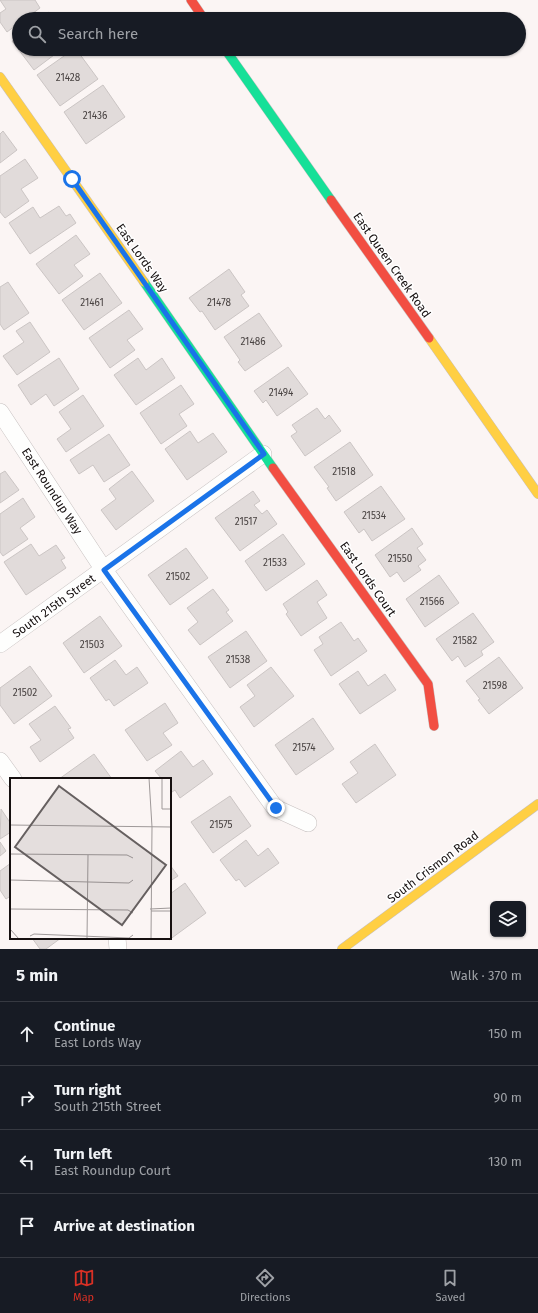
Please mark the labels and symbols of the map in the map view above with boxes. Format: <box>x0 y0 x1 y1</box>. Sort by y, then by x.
house number: 21428 <box>56 72 81 84</box>
house number: 21436 <box>83 110 107 122</box>
route start <box>63 170 81 188</box>
street label: East Queen Creek Road <box>350 210 434 320</box>
street label: East Lords Way <box>113 221 171 295</box>
house number: 21461 <box>80 297 104 309</box>
house number: 21478 <box>207 297 231 309</box>
house number: 21486 <box>240 336 266 348</box>
house number: 21494 <box>269 387 294 399</box>
street label: East Roundup Way <box>19 445 85 537</box>
house number: 21518 <box>332 466 356 478</box>
house number: 21534 <box>362 510 387 522</box>
house number: 21517 <box>235 516 258 528</box>
street label: East Lords Court <box>337 539 399 620</box>
house number: 21550 <box>388 553 413 565</box>
house number: 21533 <box>263 557 287 569</box>
street label: South 215th Street <box>10 571 99 641</box>
house number: 21502 <box>166 571 190 583</box>
house number: 21566 <box>420 596 444 608</box>
house number: 21582 <box>453 635 477 647</box>
house number: 21503 <box>80 639 104 651</box>
house number: 21538 <box>226 654 251 666</box>
house number: 21598 <box>483 680 508 692</box>
house number: 21502 <box>13 687 37 699</box>
house number: 21574 <box>292 742 316 754</box>
inset map <box>10 778 171 939</box>
route end <box>267 799 285 817</box>
house number: 21575 <box>209 819 233 831</box>
street label: South Crismon Road <box>385 828 481 906</box>

